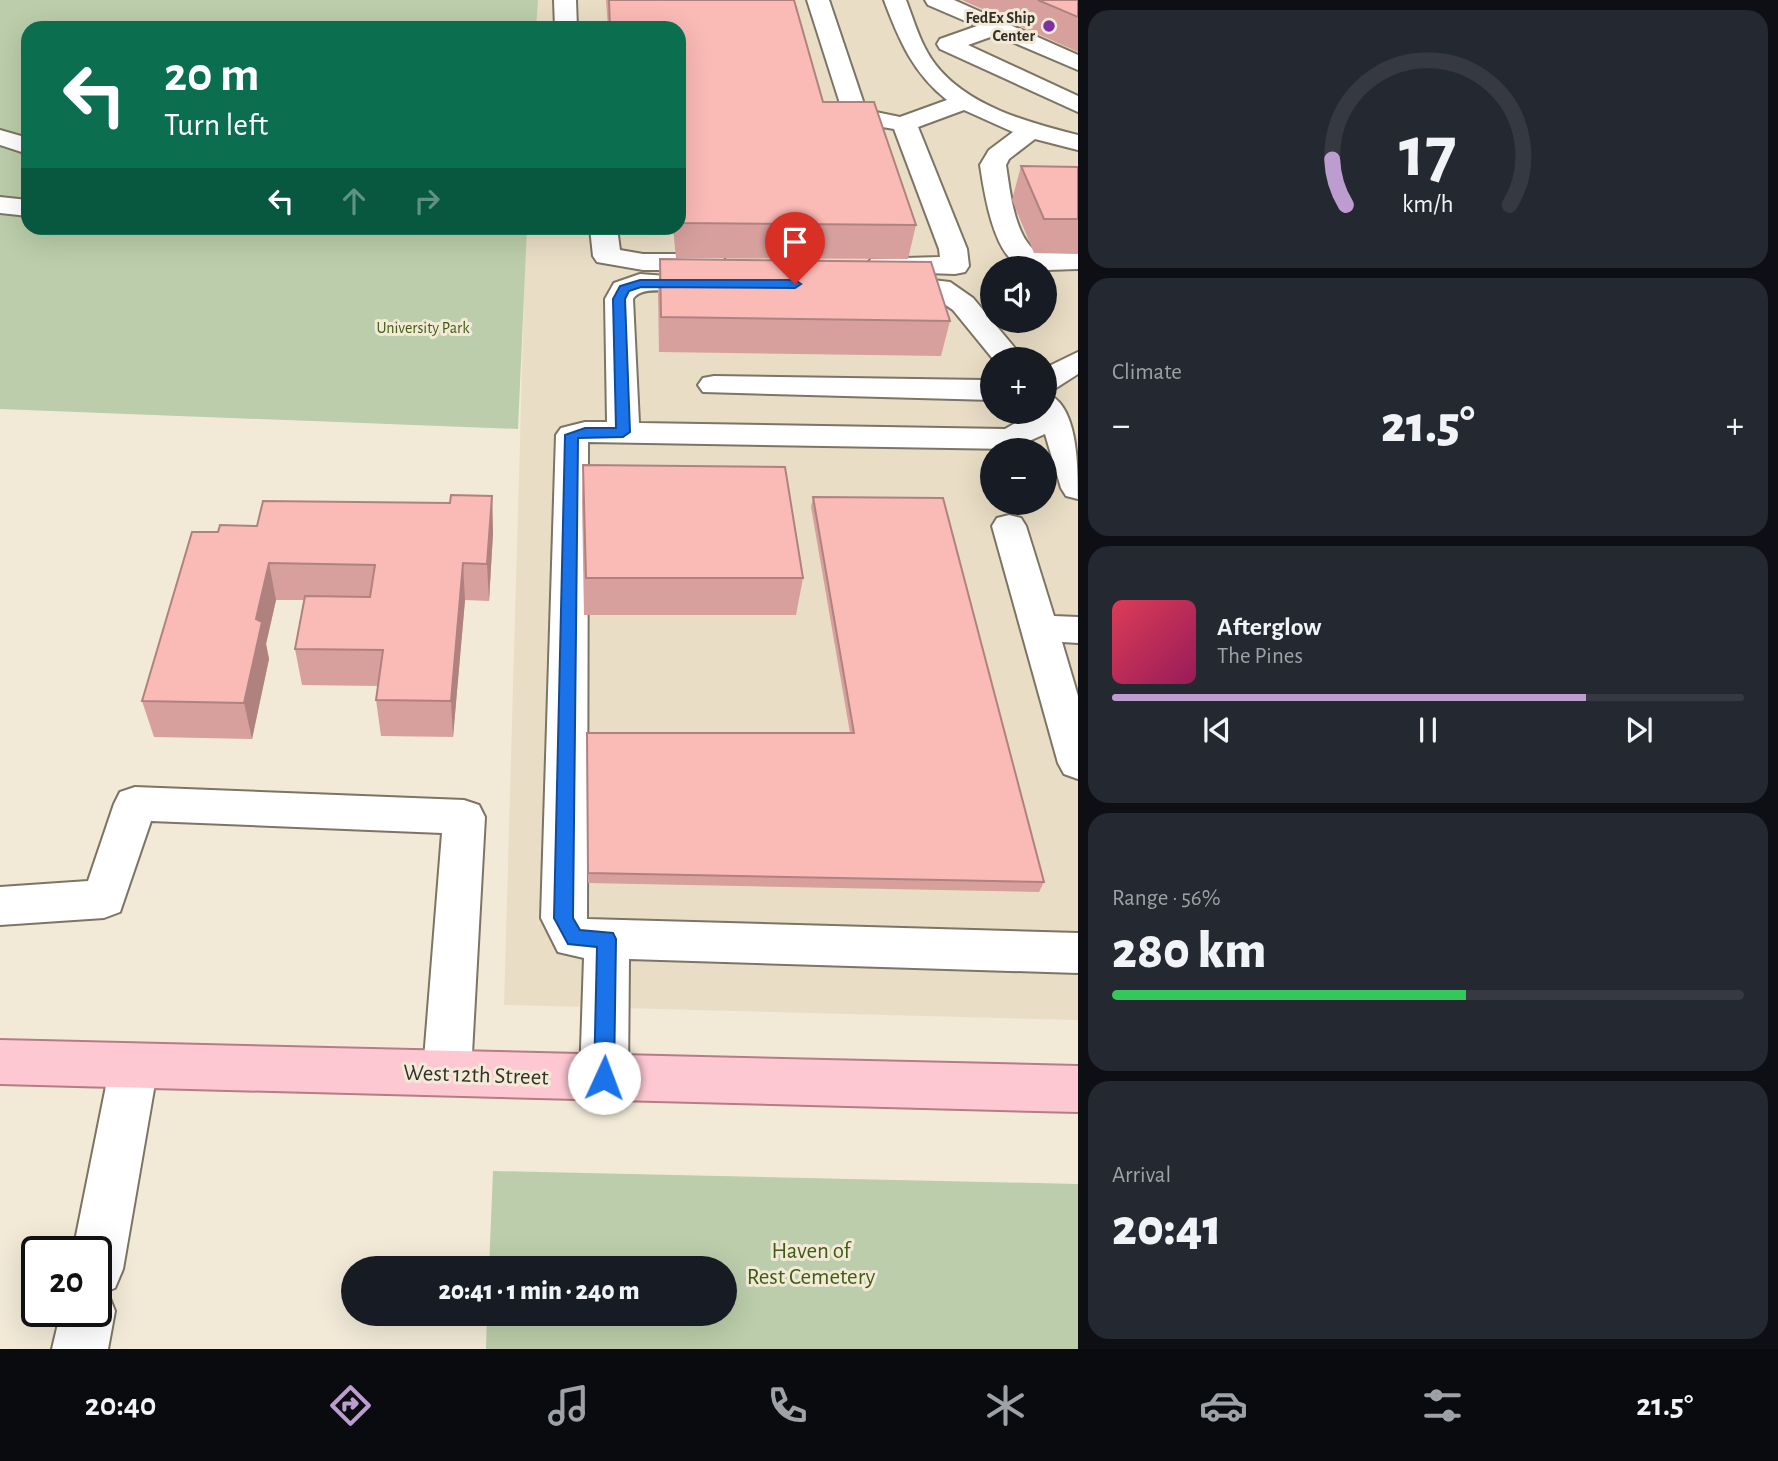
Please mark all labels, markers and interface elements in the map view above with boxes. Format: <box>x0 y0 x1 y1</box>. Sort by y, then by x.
place label: FedEx Ship Center <box>965 10 1035 44</box>
marker: FedEx Ship Center <box>1041 18 1057 34</box>
icon: left <box>49 49 140 140</box>
text: 20 m <box>164 51 260 100</box>
text: Turn left <box>164 109 268 141</box>
text: 17 <box>1399 117 1457 190</box>
icon: left <box>262 182 300 220</box>
icon: ahead <box>335 182 373 220</box>
icon: right <box>408 182 446 220</box>
text: km/h <box>1402 192 1454 217</box>
pin <box>765 212 825 284</box>
icon: arrive <box>776 223 814 261</box>
map controls <box>980 256 1057 515</box>
button: sound <box>980 256 1057 333</box>
park label: University Park <box>377 320 470 337</box>
button: + <box>980 347 1057 424</box>
text: Climate <box>1112 361 1182 384</box>
text: 21.5° <box>1381 399 1475 451</box>
text: − <box>1112 407 1130 445</box>
text: + <box>1726 407 1744 445</box>
button: − <box>980 438 1057 515</box>
text: Afterglow <box>1217 614 1321 640</box>
text: The Pines <box>1217 645 1303 668</box>
icon: previous <box>1198 711 1236 749</box>
icon: pause <box>1409 711 1447 749</box>
icon: next <box>1620 711 1658 749</box>
text: Range · 56% <box>1112 887 1221 910</box>
text: 280 km <box>1112 925 1266 977</box>
position arrow <box>567 1041 641 1115</box>
street label: West 12th Street <box>403 1061 550 1090</box>
text: Arrival <box>1112 1164 1171 1187</box>
text: 20:41 <box>1112 1202 1222 1254</box>
speed limit sign: 20 <box>21 1236 112 1327</box>
park label: Haven of Rest Cemetery <box>747 1240 875 1289</box>
text: 20:41 · 1 min · 240 m <box>438 1278 640 1304</box>
icon: directions <box>326 1381 375 1430</box>
icon: music <box>544 1381 593 1430</box>
icon: phone <box>763 1381 812 1430</box>
icon: climate <box>981 1381 1030 1430</box>
icon: car <box>1199 1381 1248 1430</box>
icon: filters <box>1418 1381 1467 1430</box>
text: 20:40 <box>85 1389 157 1421</box>
text: 21.5° <box>1636 1389 1693 1421</box>

